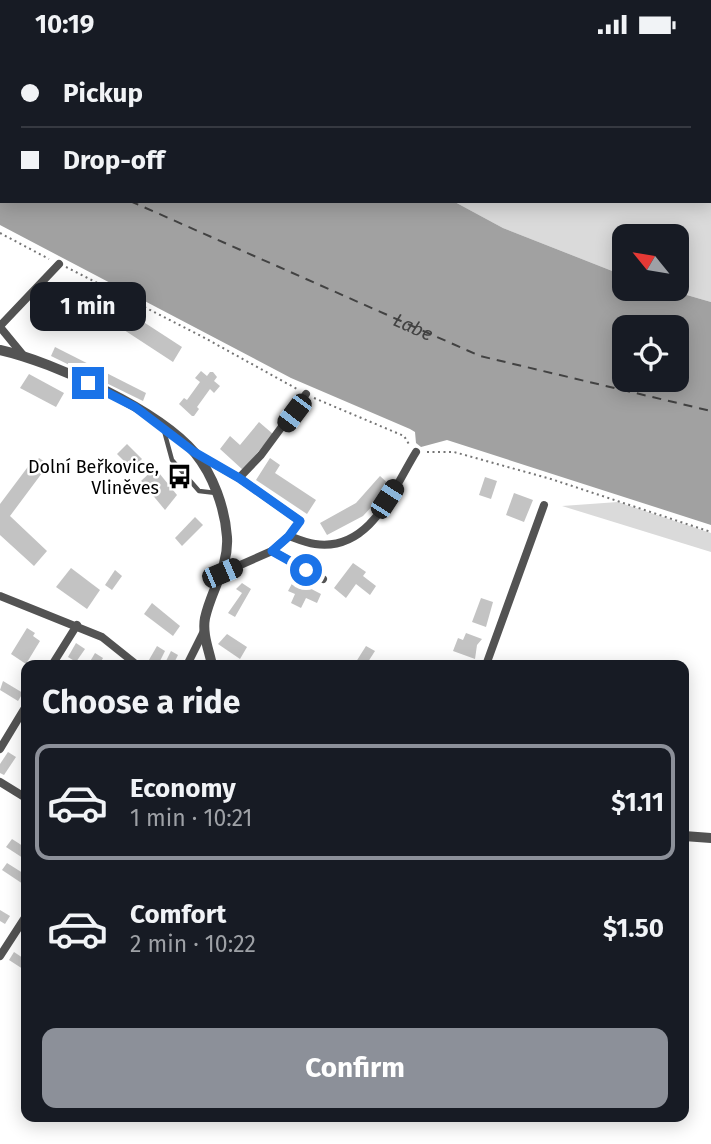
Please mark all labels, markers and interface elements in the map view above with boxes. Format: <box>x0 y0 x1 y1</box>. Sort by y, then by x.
text: 10:19 <box>35 9 94 40</box>
text: Pickup <box>63 78 143 109</box>
text: Drop-off <box>63 145 165 176</box>
north arrow <box>612 224 690 301</box>
map controls <box>612 224 689 392</box>
callout: 1 min <box>30 281 146 331</box>
text: 1 min <box>60 292 116 320</box>
water label: Labe <box>390 308 437 346</box>
button: locate <box>612 315 689 392</box>
route end <box>72 367 104 399</box>
car <box>273 390 316 436</box>
place label: Dolní Beřkovice, Vliněves <box>28 456 159 499</box>
bus stop icon: Dolní Beřkovice, Vliněves <box>165 463 193 491</box>
car <box>367 476 408 522</box>
route start <box>290 554 322 586</box>
car <box>199 555 246 591</box>
text: Choose a ride <box>42 683 240 721</box>
icon: car <box>46 771 109 834</box>
text: Economy <box>130 773 236 804</box>
text: $1.11 <box>611 787 664 818</box>
text: 1 min · 10:21 <box>130 804 253 832</box>
icon: car <box>46 897 109 960</box>
text: Comfort <box>130 899 226 930</box>
text: $1.50 <box>603 913 664 944</box>
text: 2 min · 10:22 <box>130 930 256 958</box>
button: Confirm <box>42 1028 668 1108</box>

